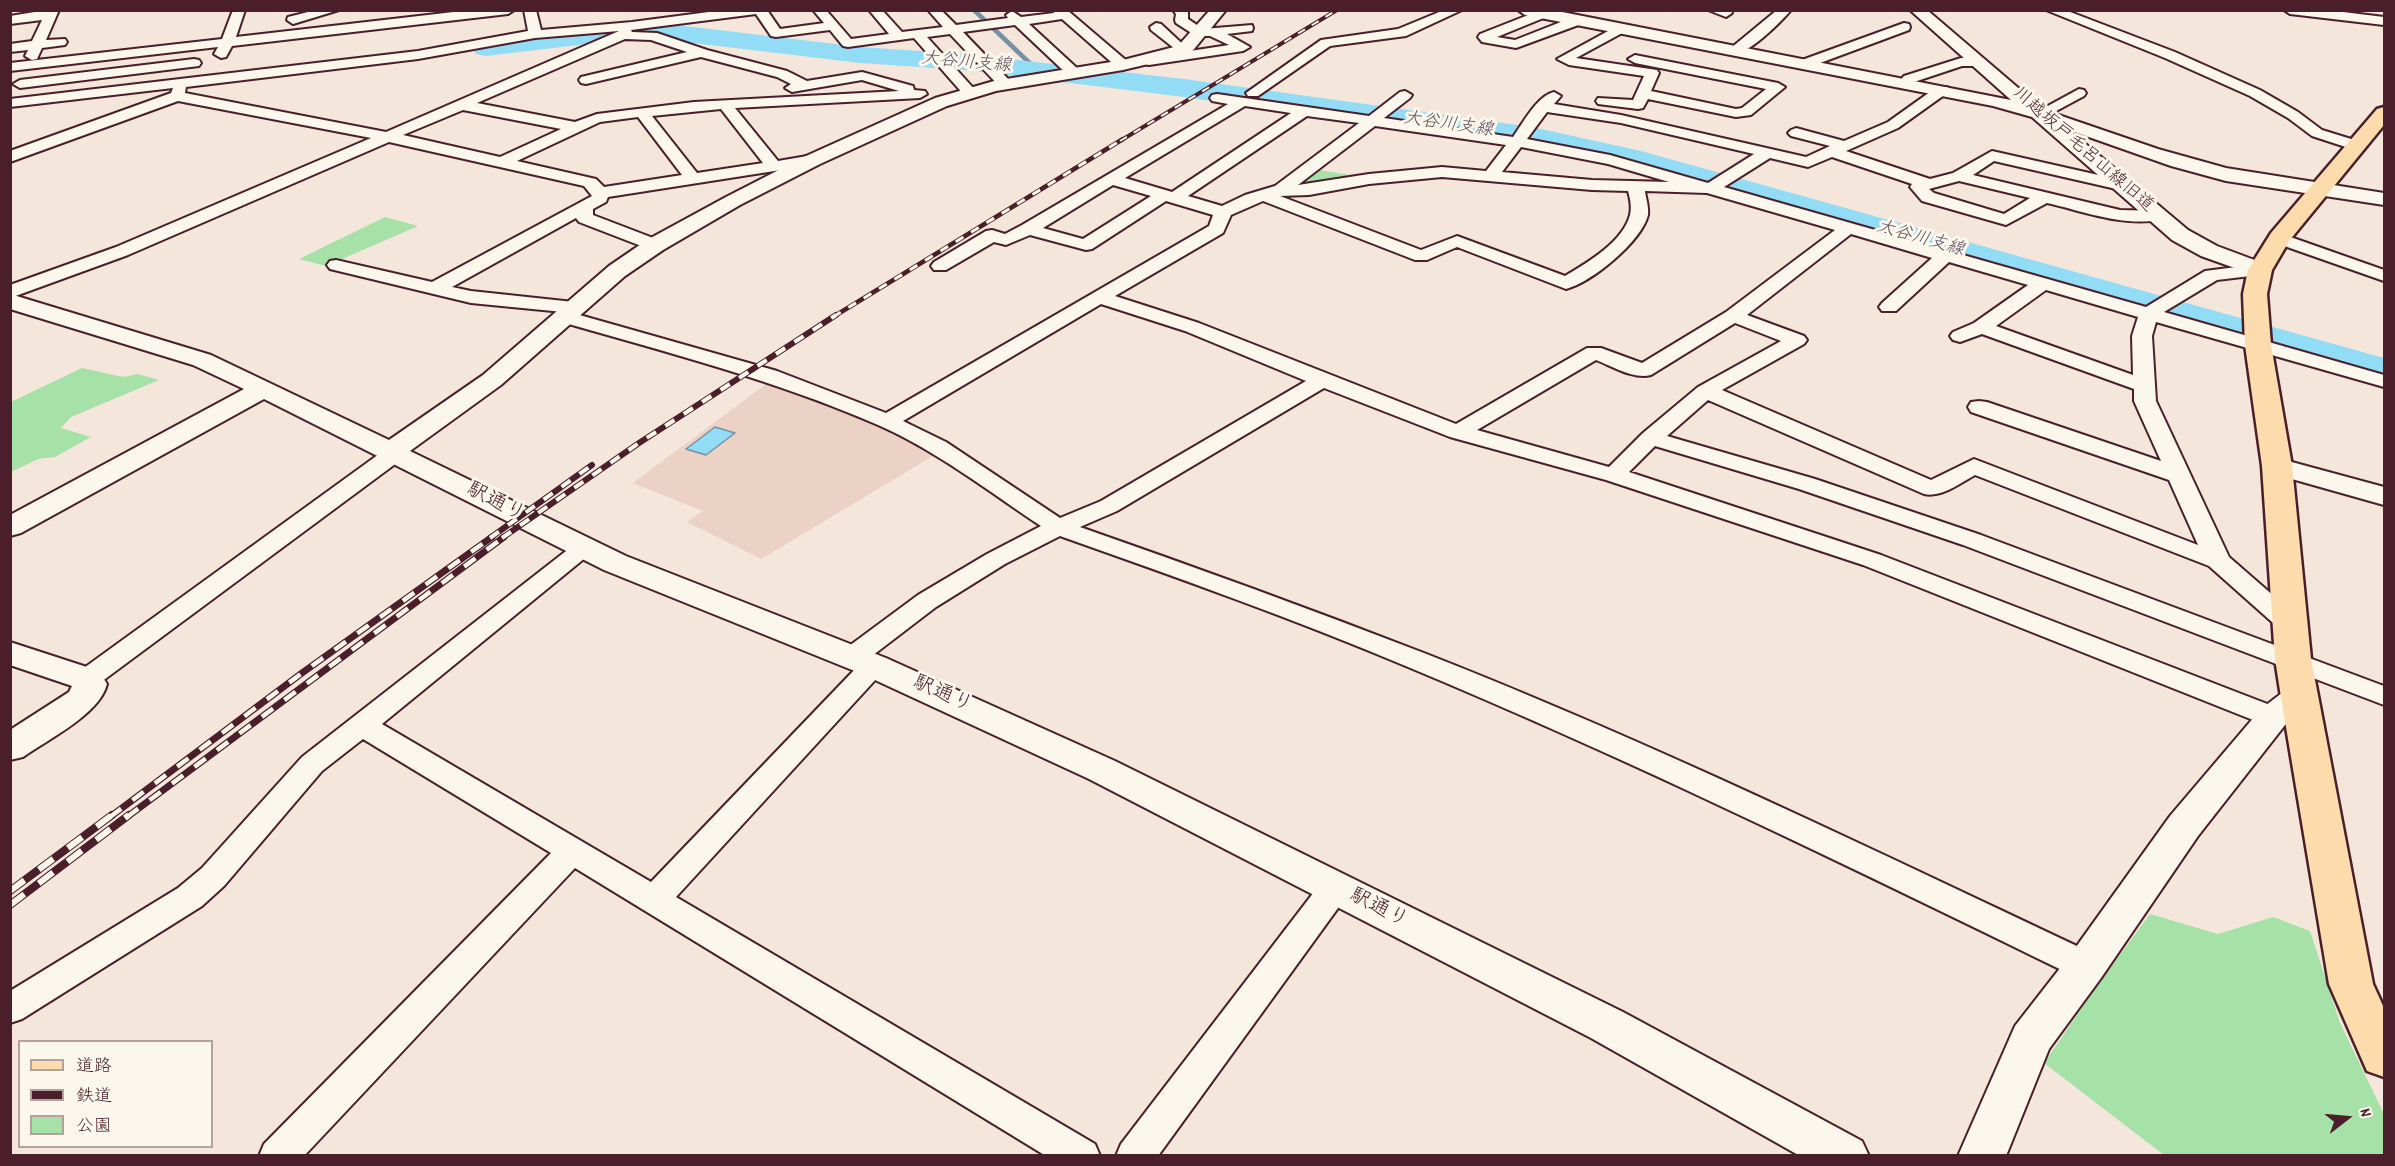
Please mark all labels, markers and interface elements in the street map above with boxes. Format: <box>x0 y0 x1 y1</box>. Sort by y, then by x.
water label: 大谷川支線 <box>920 49 1012 79</box>
street label: 川越坂戸毛呂山線旧道 <box>2007 84 2157 218</box>
water label: 大谷川支線 <box>1402 109 1494 143</box>
water label: 大谷川支線 <box>1874 217 1966 263</box>
street label: 駅通り <box>461 478 529 530</box>
street label: 駅通り <box>908 672 976 720</box>
street label: 駅通り <box>1344 884 1412 936</box>
legend <box>18 1040 213 1148</box>
text: 道路 <box>76 1055 112 1080</box>
text: 鉄道 <box>76 1085 112 1110</box>
north arrow <box>2317 1088 2377 1148</box>
text: N <box>2353 1106 2377 1120</box>
text: 公園 <box>76 1115 112 1140</box>

